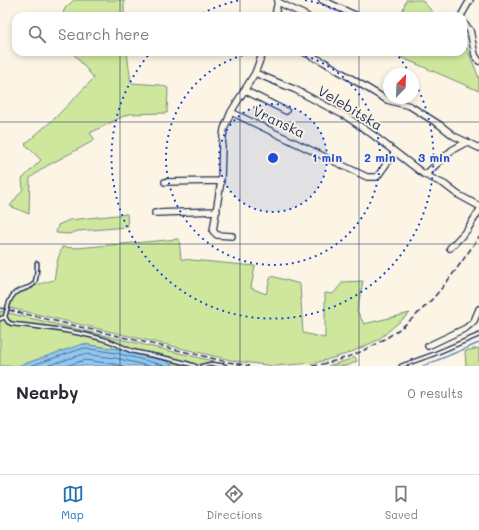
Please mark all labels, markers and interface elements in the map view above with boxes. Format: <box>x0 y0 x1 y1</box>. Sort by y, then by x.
search box <box>12 12 467 56</box>
icon: search <box>26 23 48 45</box>
text: Search here <box>58 24 149 44</box>
north arrow <box>383 68 419 104</box>
street label: Velebitska <box>314 81 386 134</box>
street label: Vranska <box>250 101 308 142</box>
text: 1 min <box>312 149 342 165</box>
text: 2 min <box>364 149 396 165</box>
text: 3 min <box>418 149 450 165</box>
centre of rings <box>266 151 280 165</box>
text: Nearby <box>16 381 78 403</box>
text: 0 results <box>408 384 463 401</box>
tab: Map <box>61 483 84 522</box>
tab: Directions <box>206 483 262 522</box>
tab: Saved <box>385 483 418 522</box>

